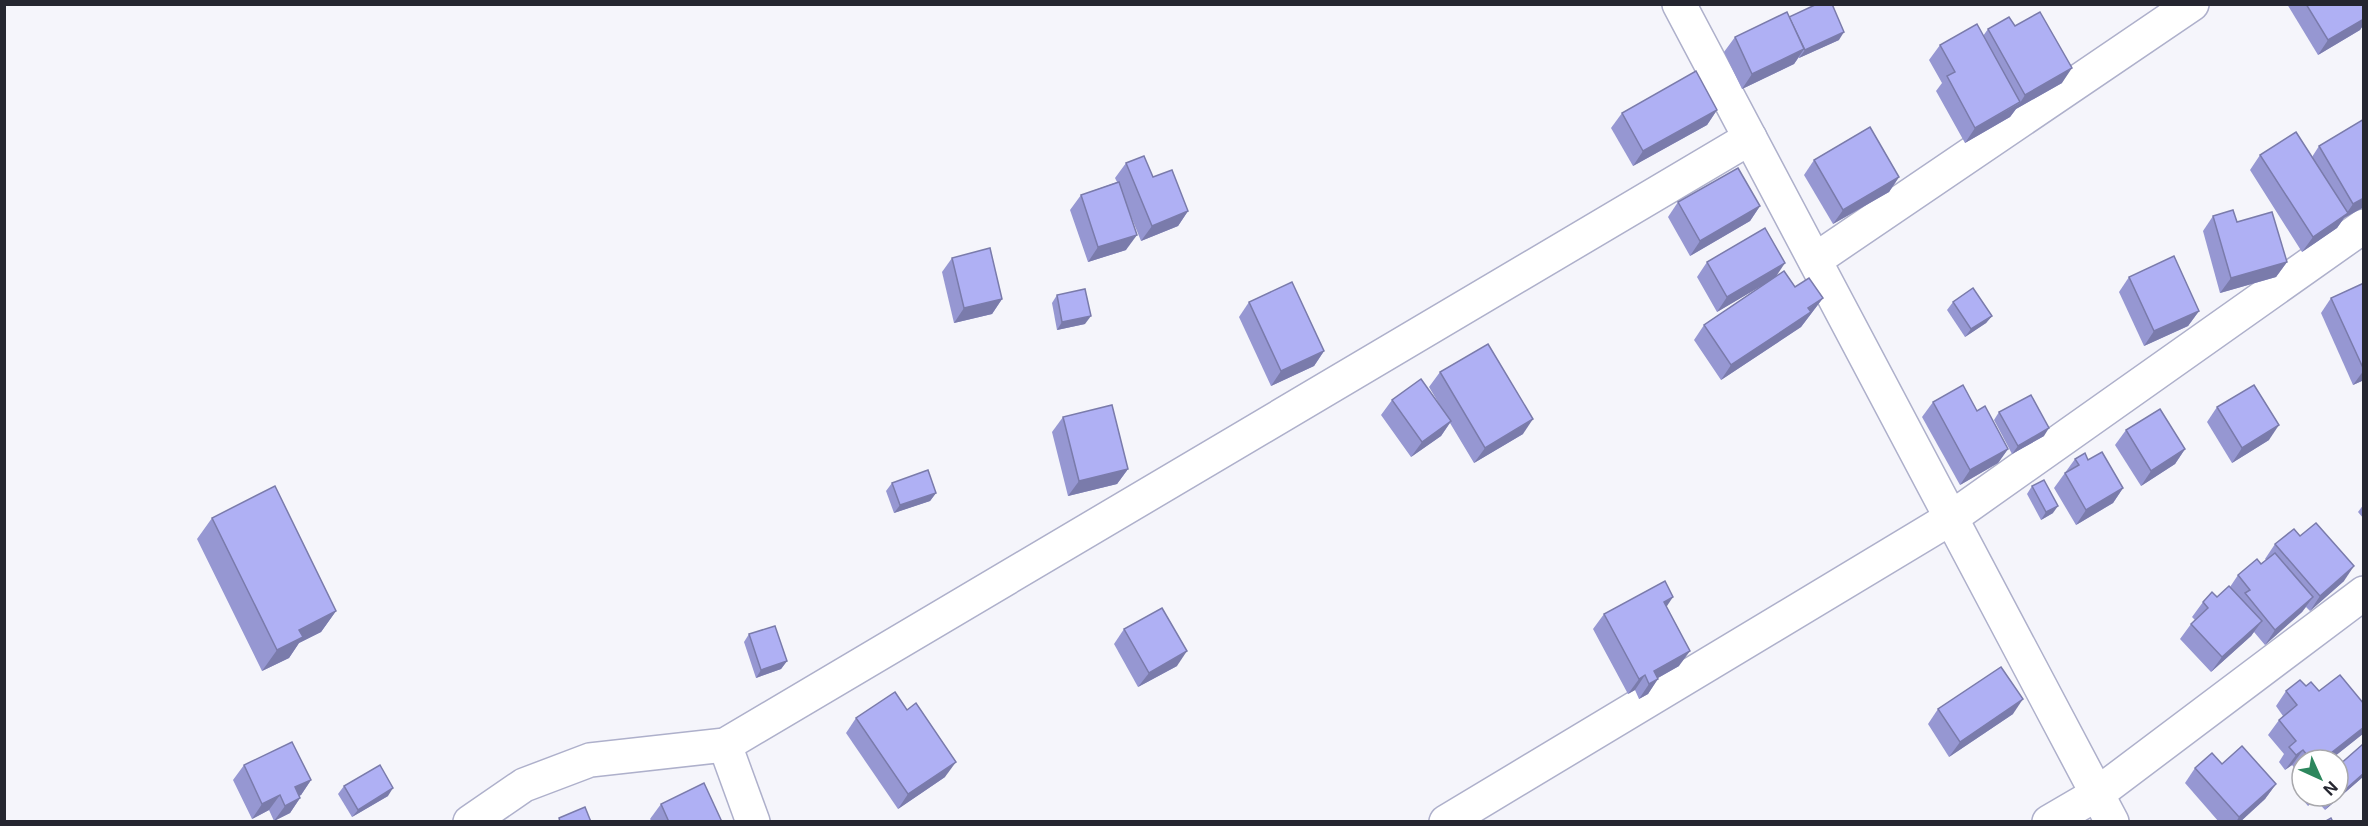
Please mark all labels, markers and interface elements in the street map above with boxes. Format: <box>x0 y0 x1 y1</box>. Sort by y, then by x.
north arrow <box>2290 748 2350 808</box>
text: N <box>2319 777 2342 800</box>

